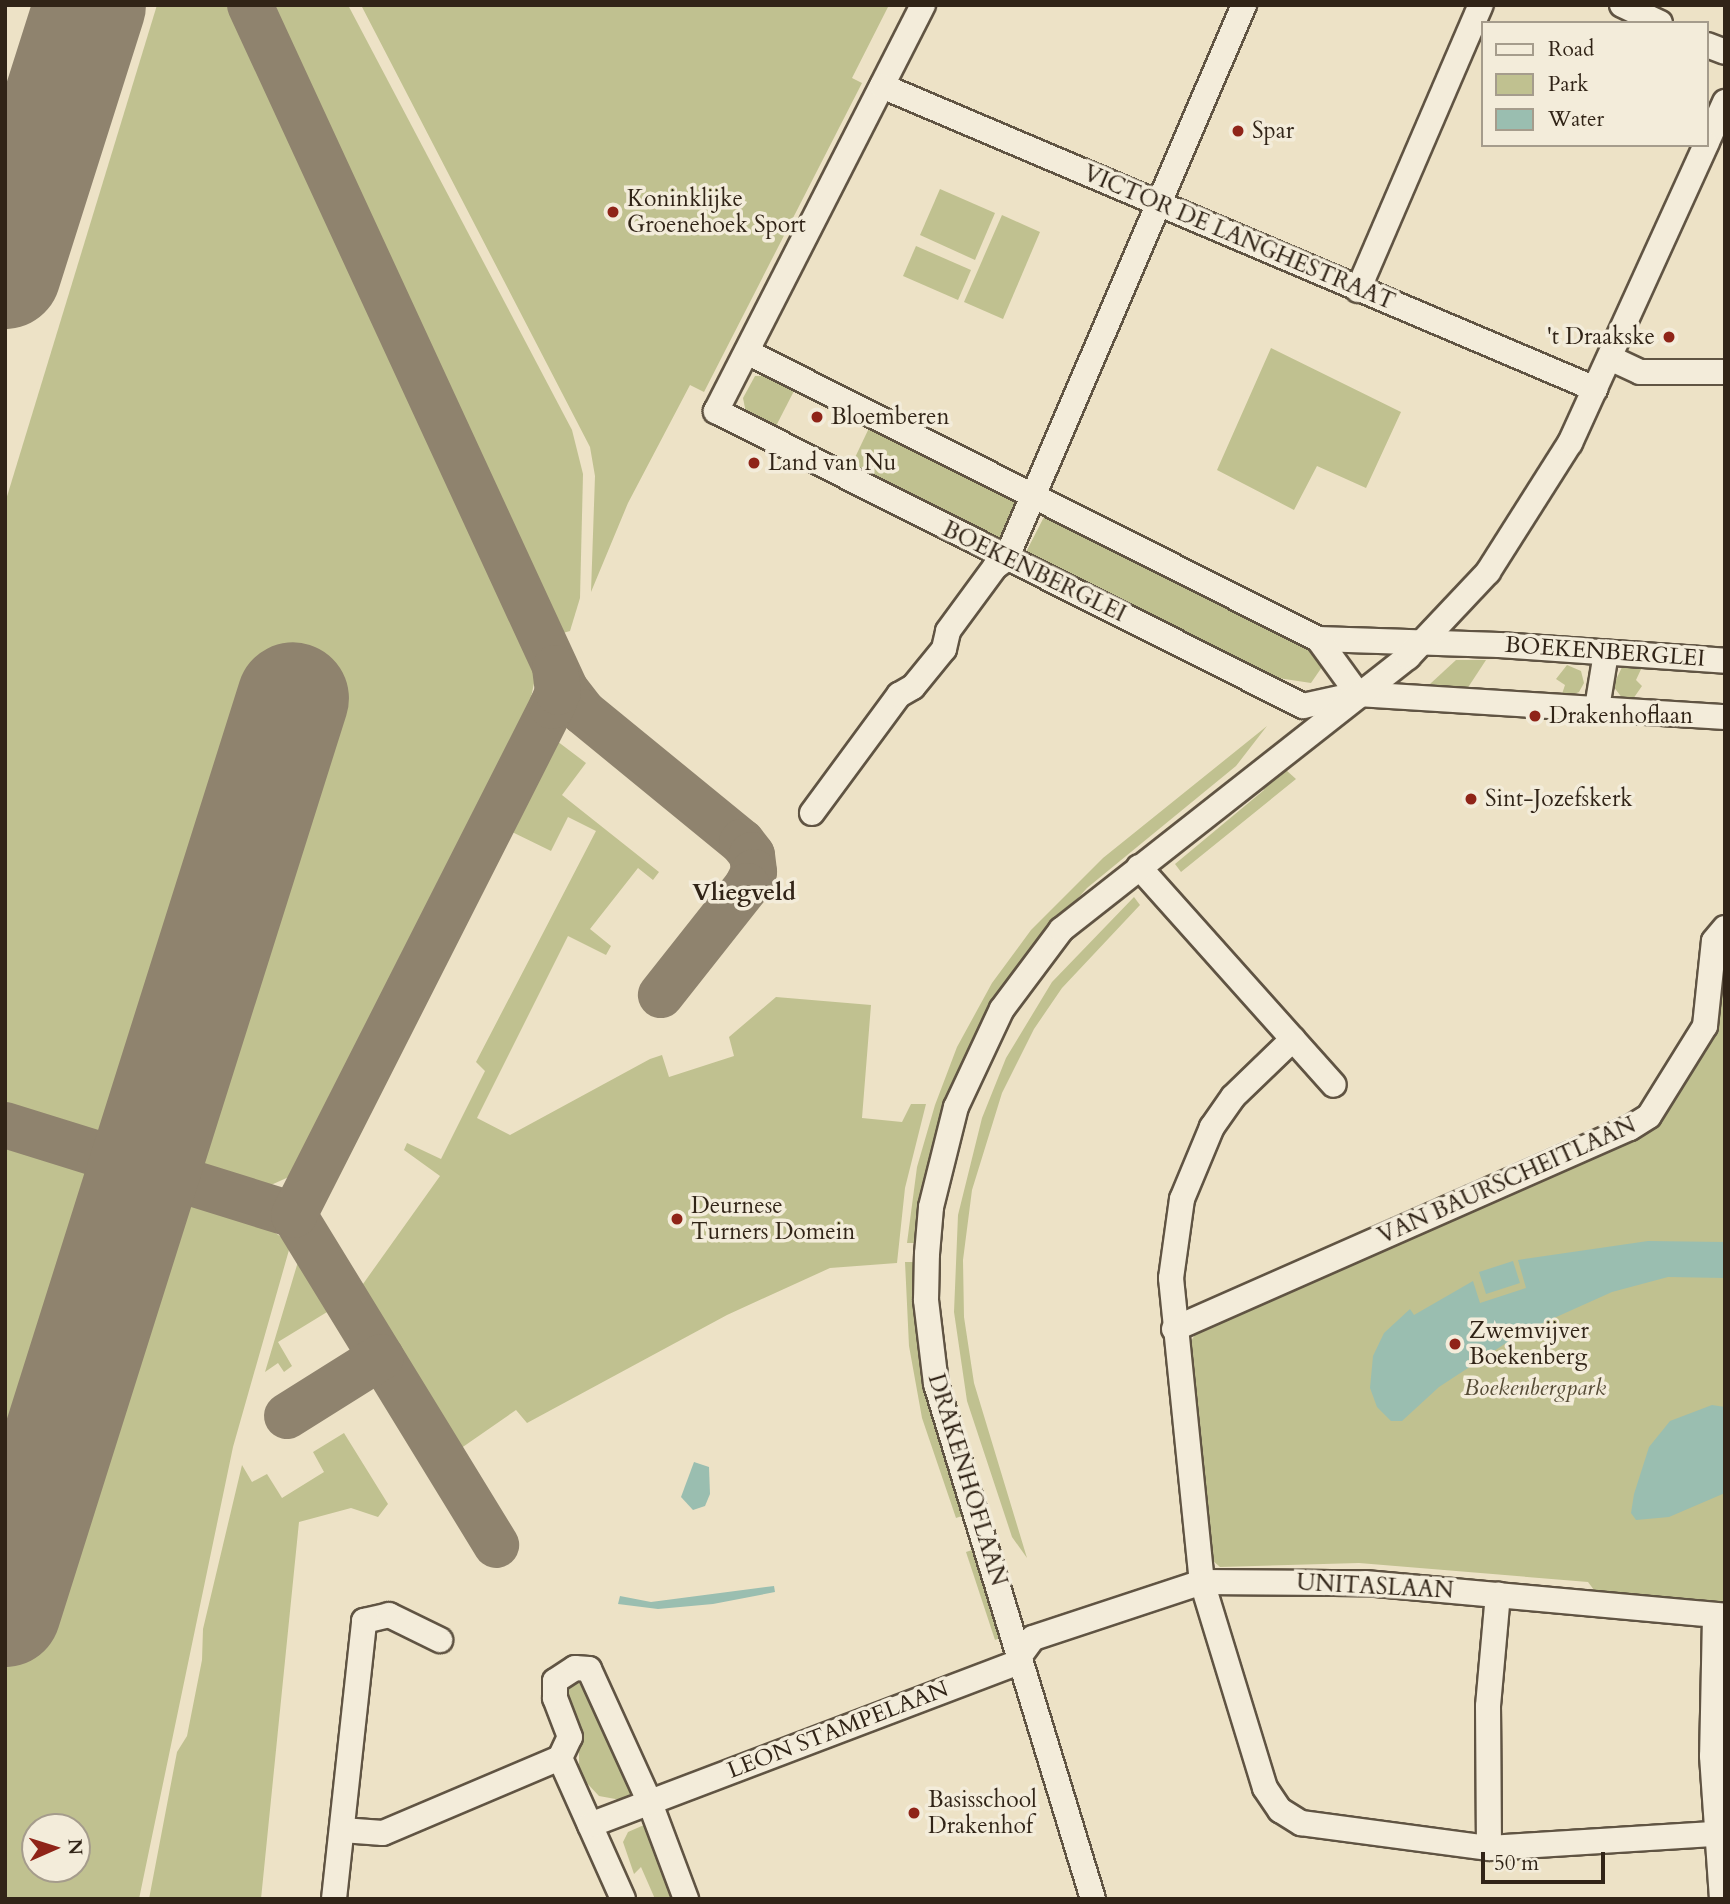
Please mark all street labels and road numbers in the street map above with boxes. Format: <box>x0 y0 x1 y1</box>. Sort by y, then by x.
street label: VICTOR DE LANGHESTRAAT <box>1079 160 1399 316</box>
street label: BOEKENBERGLEI <box>938 516 1130 628</box>
street label: BOEKENBERGLEI <box>1504 631 1706 673</box>
street label: VAN BAURSCHEITLAAN <box>1374 1112 1640 1250</box>
street label: DRAKENHOFLAAN <box>922 1371 1012 1589</box>
street label: UNITASLAAN <box>1296 1569 1454 1605</box>
street label: LEON STAMPELAAN <box>724 1675 952 1785</box>

